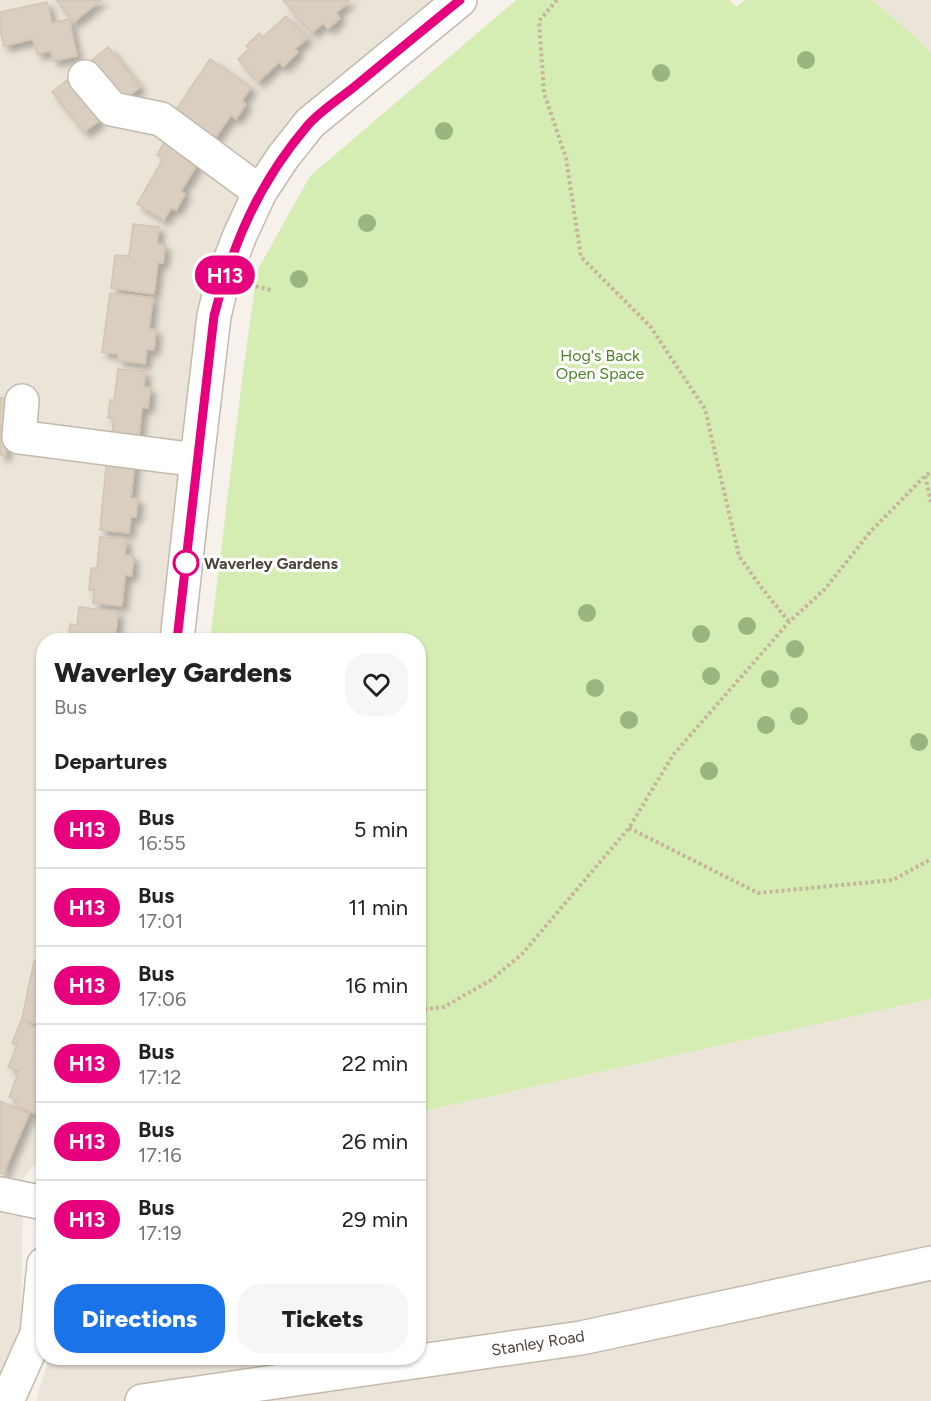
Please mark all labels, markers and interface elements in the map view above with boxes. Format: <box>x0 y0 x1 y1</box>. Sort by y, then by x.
line badge: H13 <box>190 256 260 294</box>
text: H13 <box>207 263 243 288</box>
park label: Hog's Back Open Space <box>556 346 644 383</box>
marker: Waverley Gardens <box>173 550 199 576</box>
place label: Waverley Gardens <box>204 554 338 573</box>
button: heart <box>345 653 408 716</box>
text: Waverley Gardens <box>54 655 292 689</box>
text: Bus <box>54 695 87 719</box>
text: Departures <box>54 748 167 775</box>
text: Bus <box>138 804 174 831</box>
text: 5 min <box>354 816 408 843</box>
text: H13 <box>69 817 105 842</box>
text: 16:55 <box>138 831 186 855</box>
text: Bus <box>138 882 174 909</box>
text: 11 min <box>348 894 408 921</box>
text: H13 <box>69 895 105 920</box>
text: 17:01 <box>138 909 183 933</box>
text: Bus <box>138 960 174 987</box>
text: 16 min <box>345 972 408 999</box>
text: H13 <box>69 973 105 998</box>
text: 17:06 <box>138 987 186 1011</box>
text: Bus <box>138 1038 174 1065</box>
text: 22 min <box>342 1050 408 1077</box>
text: H13 <box>69 1051 105 1076</box>
text: 17:12 <box>138 1065 182 1089</box>
text: Bus <box>138 1116 174 1143</box>
text: 26 min <box>342 1128 408 1155</box>
text: H13 <box>69 1129 105 1154</box>
text: 17:16 <box>138 1143 182 1167</box>
text: Bus <box>138 1194 174 1221</box>
text: 29 min <box>342 1206 408 1233</box>
text: H13 <box>69 1207 105 1232</box>
text: 17:19 <box>138 1221 182 1245</box>
button: Directions <box>54 1284 225 1353</box>
button: Tickets <box>237 1284 408 1353</box>
street label: Stanley Road <box>490 1326 586 1360</box>

